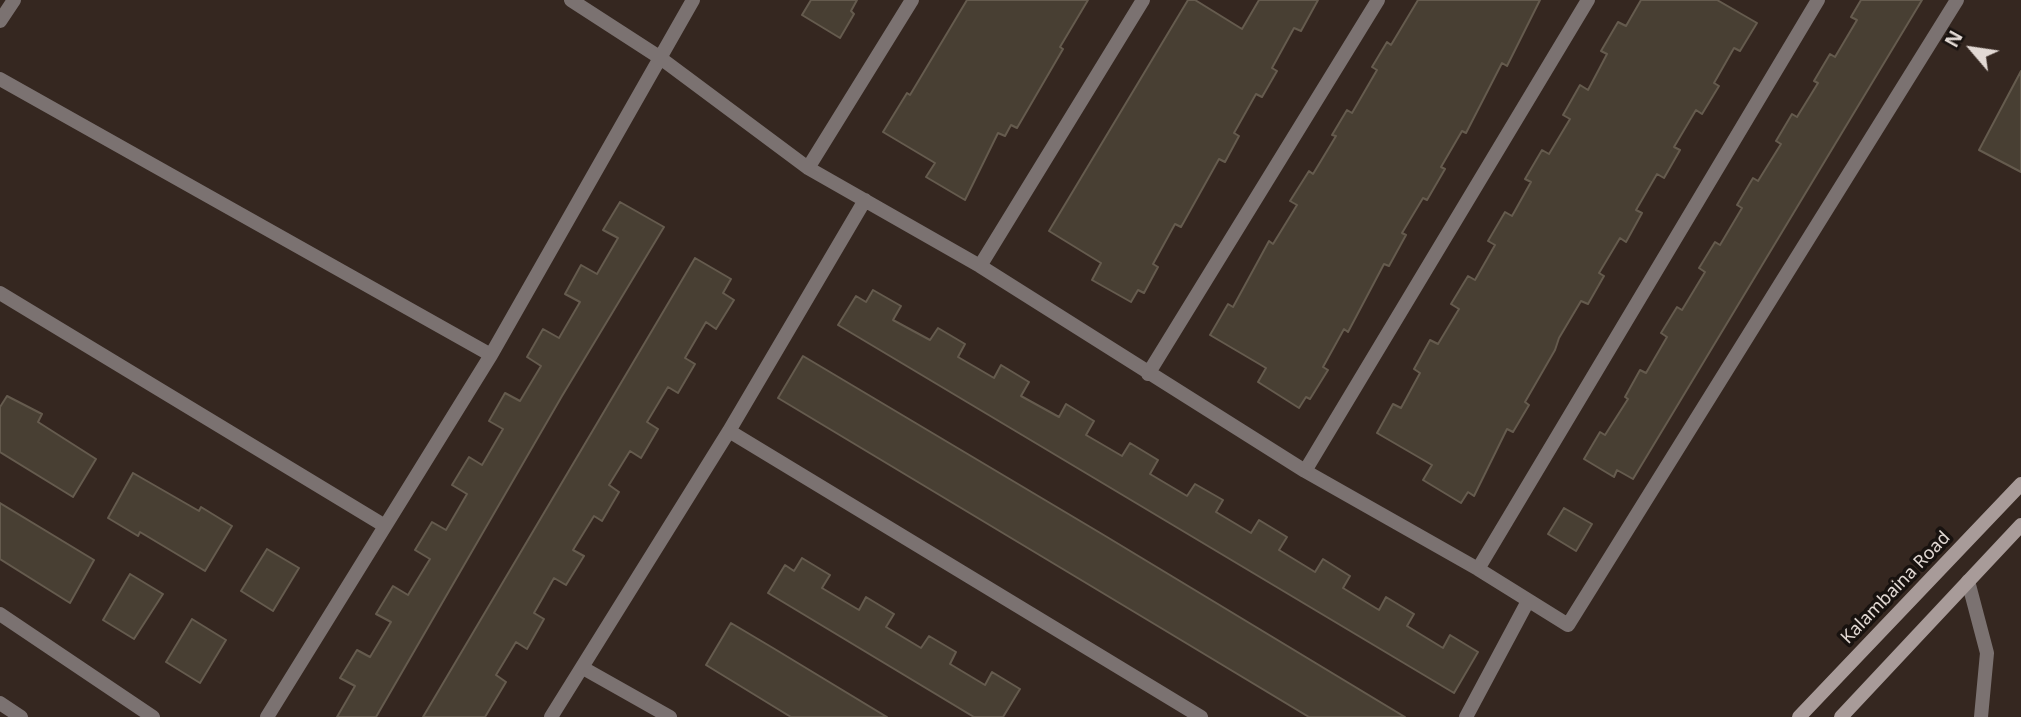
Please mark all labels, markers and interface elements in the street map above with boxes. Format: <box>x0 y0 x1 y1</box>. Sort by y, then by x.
north arrow <box>1937 14 2007 84</box>
text: N <box>1939 26 1969 52</box>
street label: Kalambaina Road <box>1837 527 1955 649</box>

